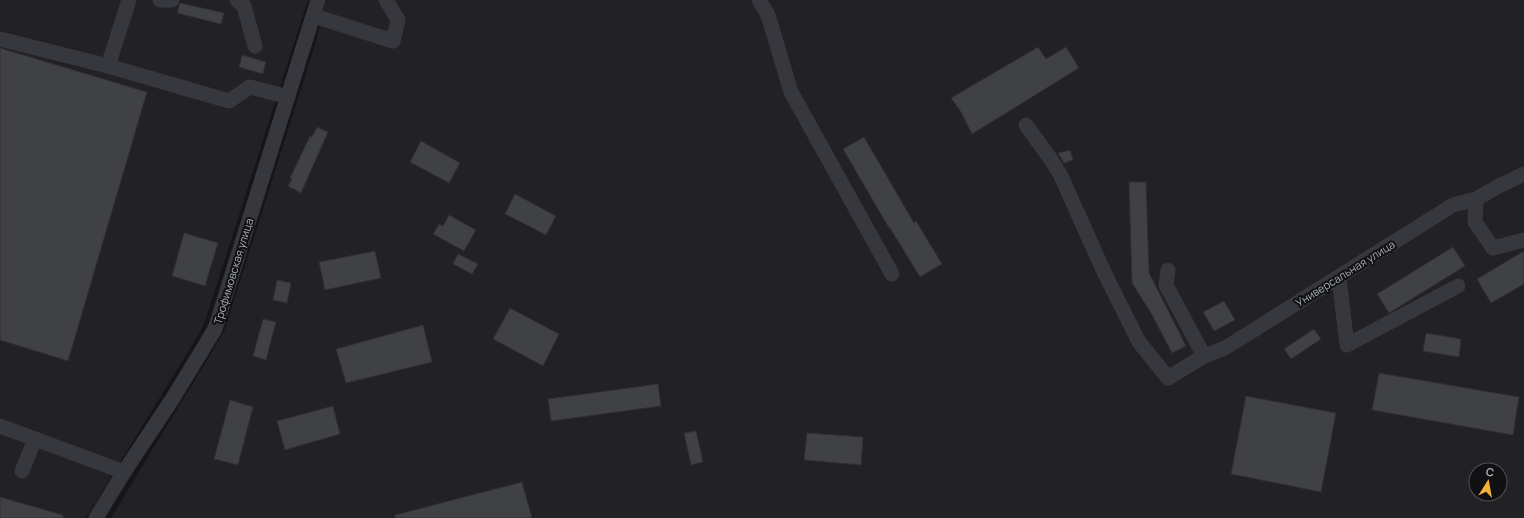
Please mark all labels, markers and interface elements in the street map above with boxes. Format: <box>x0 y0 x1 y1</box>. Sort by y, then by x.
street label: Трофимовская улица <box>210 216 256 326</box>
street label: Универсальная улица <box>1293 236 1397 310</box>
north arrow <box>1468 462 1508 502</box>
text: С <box>1485 464 1495 480</box>

